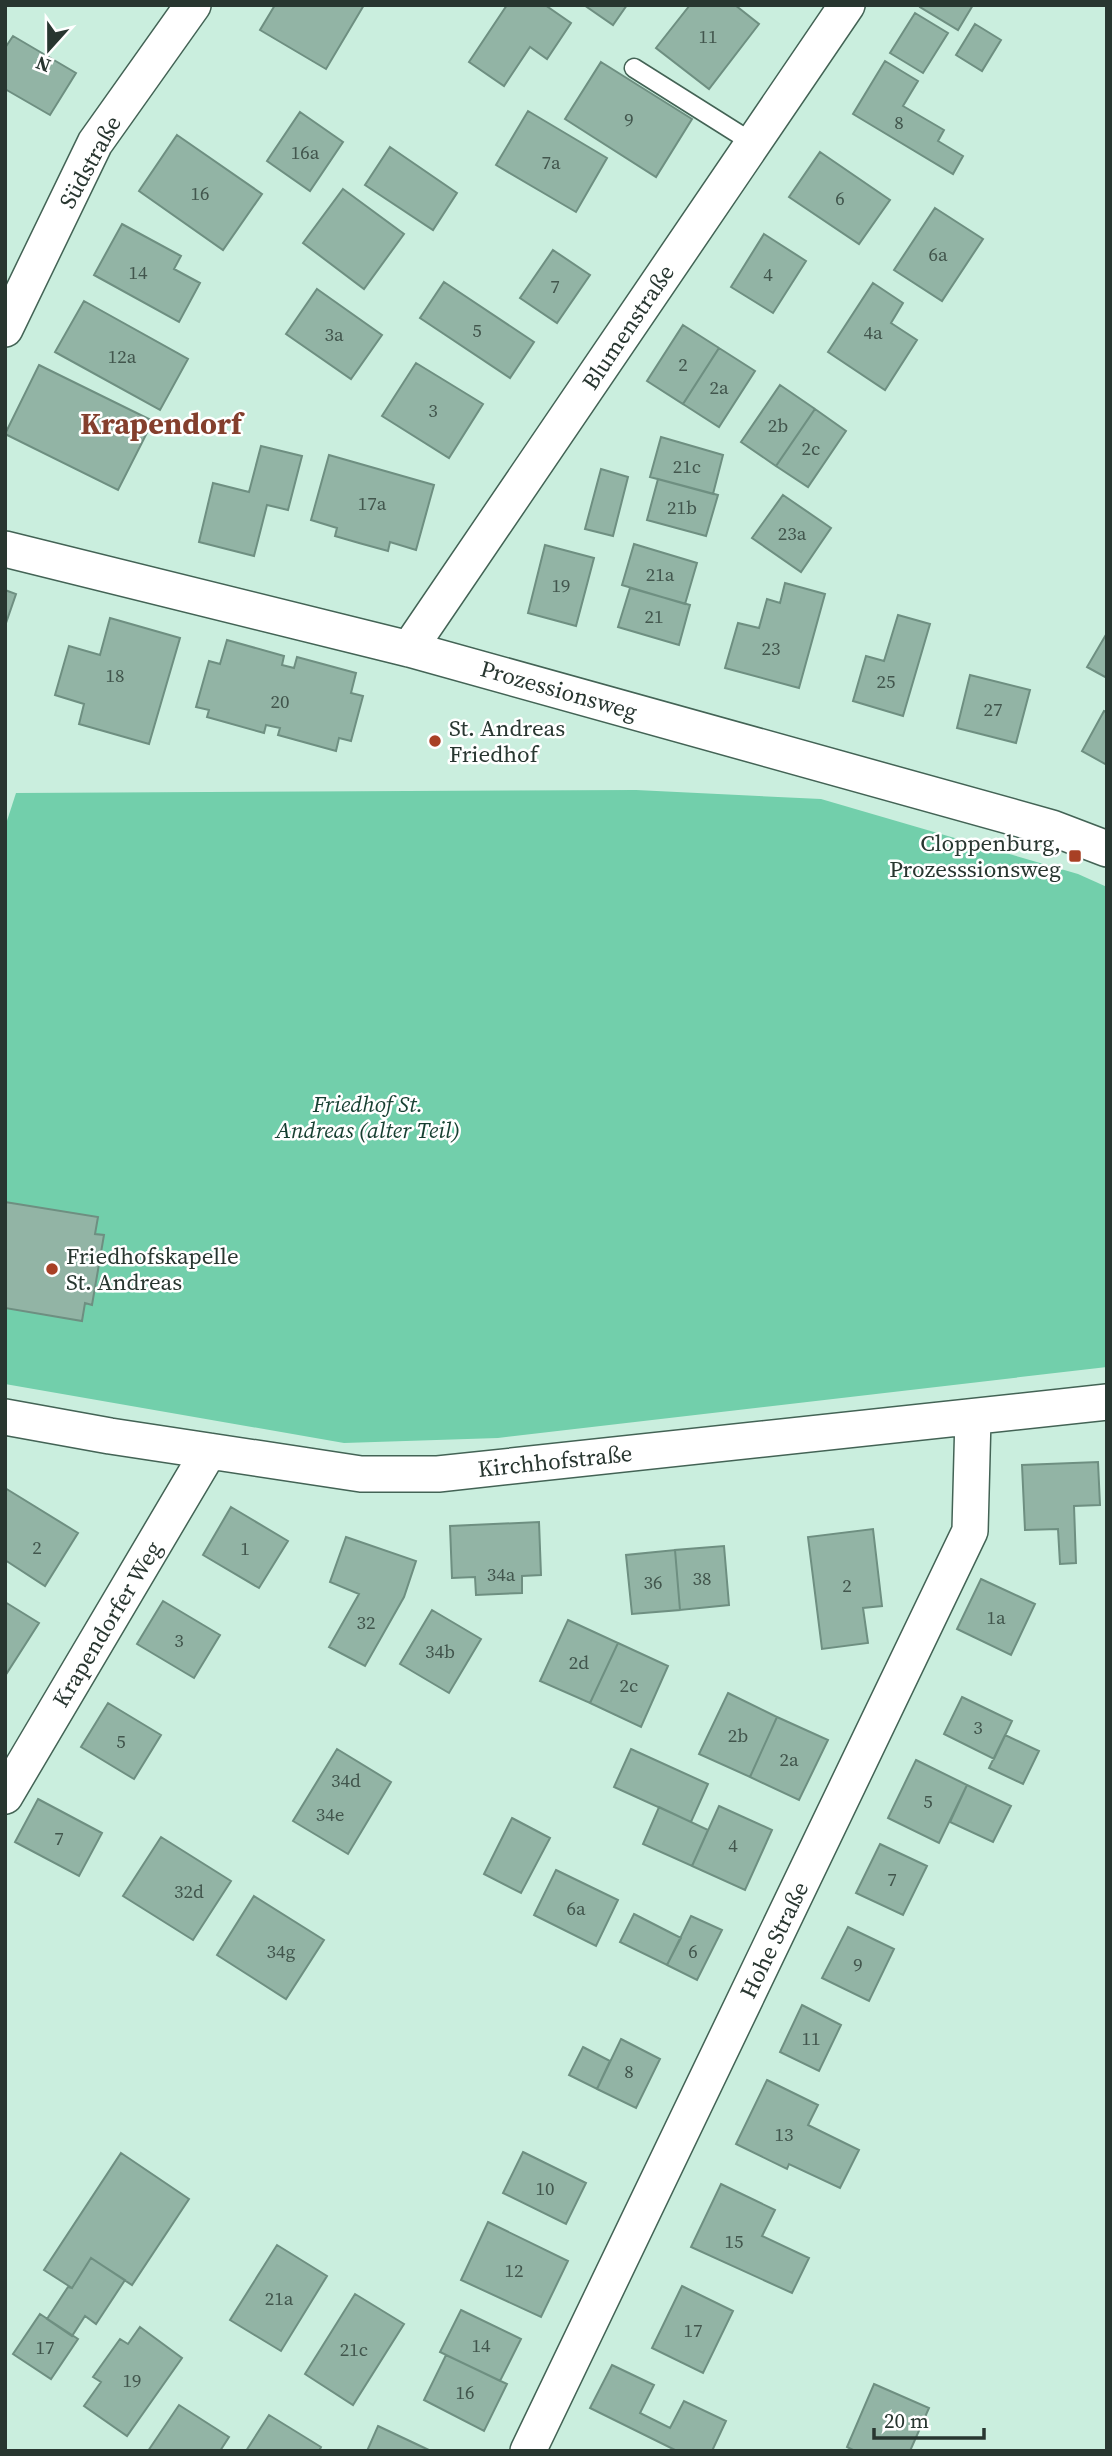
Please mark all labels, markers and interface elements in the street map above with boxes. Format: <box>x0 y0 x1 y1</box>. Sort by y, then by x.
north arrow <box>14 14 84 84</box>
house number: 11 <box>698 23 718 49</box>
text: N <box>32 50 54 79</box>
house number: 9 <box>624 106 634 132</box>
house number: 8 <box>894 109 904 135</box>
street label: Südstraße <box>51 110 129 214</box>
house number: 16a <box>291 139 320 165</box>
house number: 7a <box>541 149 561 175</box>
house number: 16 <box>190 180 210 206</box>
house number: 6 <box>835 185 845 211</box>
house number: 6a <box>928 241 948 267</box>
street label: Blumenstraße <box>574 258 682 396</box>
house number: 14 <box>128 259 148 285</box>
house number: 4 <box>763 261 773 287</box>
house number: 7 <box>550 273 560 299</box>
house number: 5 <box>472 317 482 343</box>
house number: 4a <box>863 319 883 345</box>
house number: 3a <box>324 321 344 347</box>
house number: 12a <box>108 343 137 369</box>
house number: 2 <box>678 351 688 377</box>
house number: 2a <box>709 374 729 400</box>
house number: 3 <box>428 397 438 423</box>
district label: Krapendorf <box>80 403 245 444</box>
house number: 2b <box>768 412 788 438</box>
house number: 2c <box>802 435 820 461</box>
house number: 21c <box>673 453 701 479</box>
house number: 17a <box>358 490 387 516</box>
house number: 21b <box>667 494 697 520</box>
house number: 23a <box>778 520 807 546</box>
house number: 21a <box>646 561 675 587</box>
house number: 19 <box>551 572 571 598</box>
house number: 21 <box>644 603 664 629</box>
house number: 23 <box>761 635 781 661</box>
street label: Prozessionsweg <box>477 652 641 728</box>
house number: 18 <box>105 662 125 688</box>
house number: 25 <box>876 668 896 694</box>
house number: 20 <box>270 688 290 714</box>
house number: 27 <box>983 696 1003 722</box>
place label: St. Andreas Friedhof <box>449 712 565 770</box>
marker: St. Andreas Friedhof <box>427 733 443 749</box>
place label: Cloppenburg, Prozesssionsweg <box>889 827 1061 885</box>
marker: Cloppenburg, Prozesssionsweg <box>1067 848 1083 864</box>
park label: Friedhof St. Andreas (alter Teil) <box>274 1088 460 1146</box>
place label: Friedhofskapelle St. Andreas <box>66 1240 239 1298</box>
marker: Friedhofskapelle St. Andreas <box>44 1261 60 1277</box>
street label: Kirchhofstraße <box>476 1437 634 1485</box>
house number: 2 <box>32 1534 42 1560</box>
street label: Krapendorfer Weg <box>45 1535 169 1713</box>
house number: 1 <box>240 1535 250 1561</box>
house number: 34a <box>487 1561 516 1587</box>
house number: 38 <box>692 1565 712 1591</box>
house number: 36 <box>643 1569 663 1595</box>
house number: 2 <box>842 1572 852 1598</box>
house number: 1a <box>986 1604 1006 1630</box>
house number: 32 <box>356 1609 376 1635</box>
house number: 3 <box>174 1627 184 1653</box>
house number: 34b <box>425 1638 455 1664</box>
house number: 2d <box>569 1649 589 1675</box>
house number: 2c <box>620 1672 638 1698</box>
house number: 3 <box>973 1714 983 1740</box>
house number: 2b <box>728 1722 748 1748</box>
house number: 5 <box>116 1728 126 1754</box>
house number: 2a <box>779 1746 799 1772</box>
house number: 34d <box>331 1767 361 1793</box>
house number: 5 <box>923 1788 933 1814</box>
house number: 34e <box>316 1801 344 1827</box>
house number: 7 <box>54 1825 64 1851</box>
house number: 4 <box>728 1832 738 1858</box>
house number: 7 <box>887 1866 897 1892</box>
street label: Hohe Straße <box>732 1876 816 2004</box>
house number: 32d <box>174 1878 204 1904</box>
house number: 6a <box>566 1895 586 1921</box>
house number: 34g <box>267 1938 296 1964</box>
house number: 6 <box>688 1938 698 1964</box>
house number: 9 <box>853 1951 863 1977</box>
house number: 11 <box>801 2025 821 2051</box>
house number: 8 <box>624 2058 634 2084</box>
house number: 13 <box>774 2121 794 2147</box>
house number: 10 <box>535 2175 555 2201</box>
house number: 15 <box>724 2228 744 2254</box>
house number: 12 <box>504 2257 524 2283</box>
house number: 21a <box>265 2285 294 2311</box>
house number: 17 <box>683 2317 703 2343</box>
house number: 14 <box>471 2332 491 2358</box>
house number: 17 <box>35 2334 55 2360</box>
house number: 21c <box>340 2336 368 2362</box>
house number: 19 <box>122 2367 142 2393</box>
house number: 16 <box>455 2379 475 2405</box>
scale bar <box>874 2396 984 2440</box>
text: 20 m <box>884 2406 929 2435</box>

